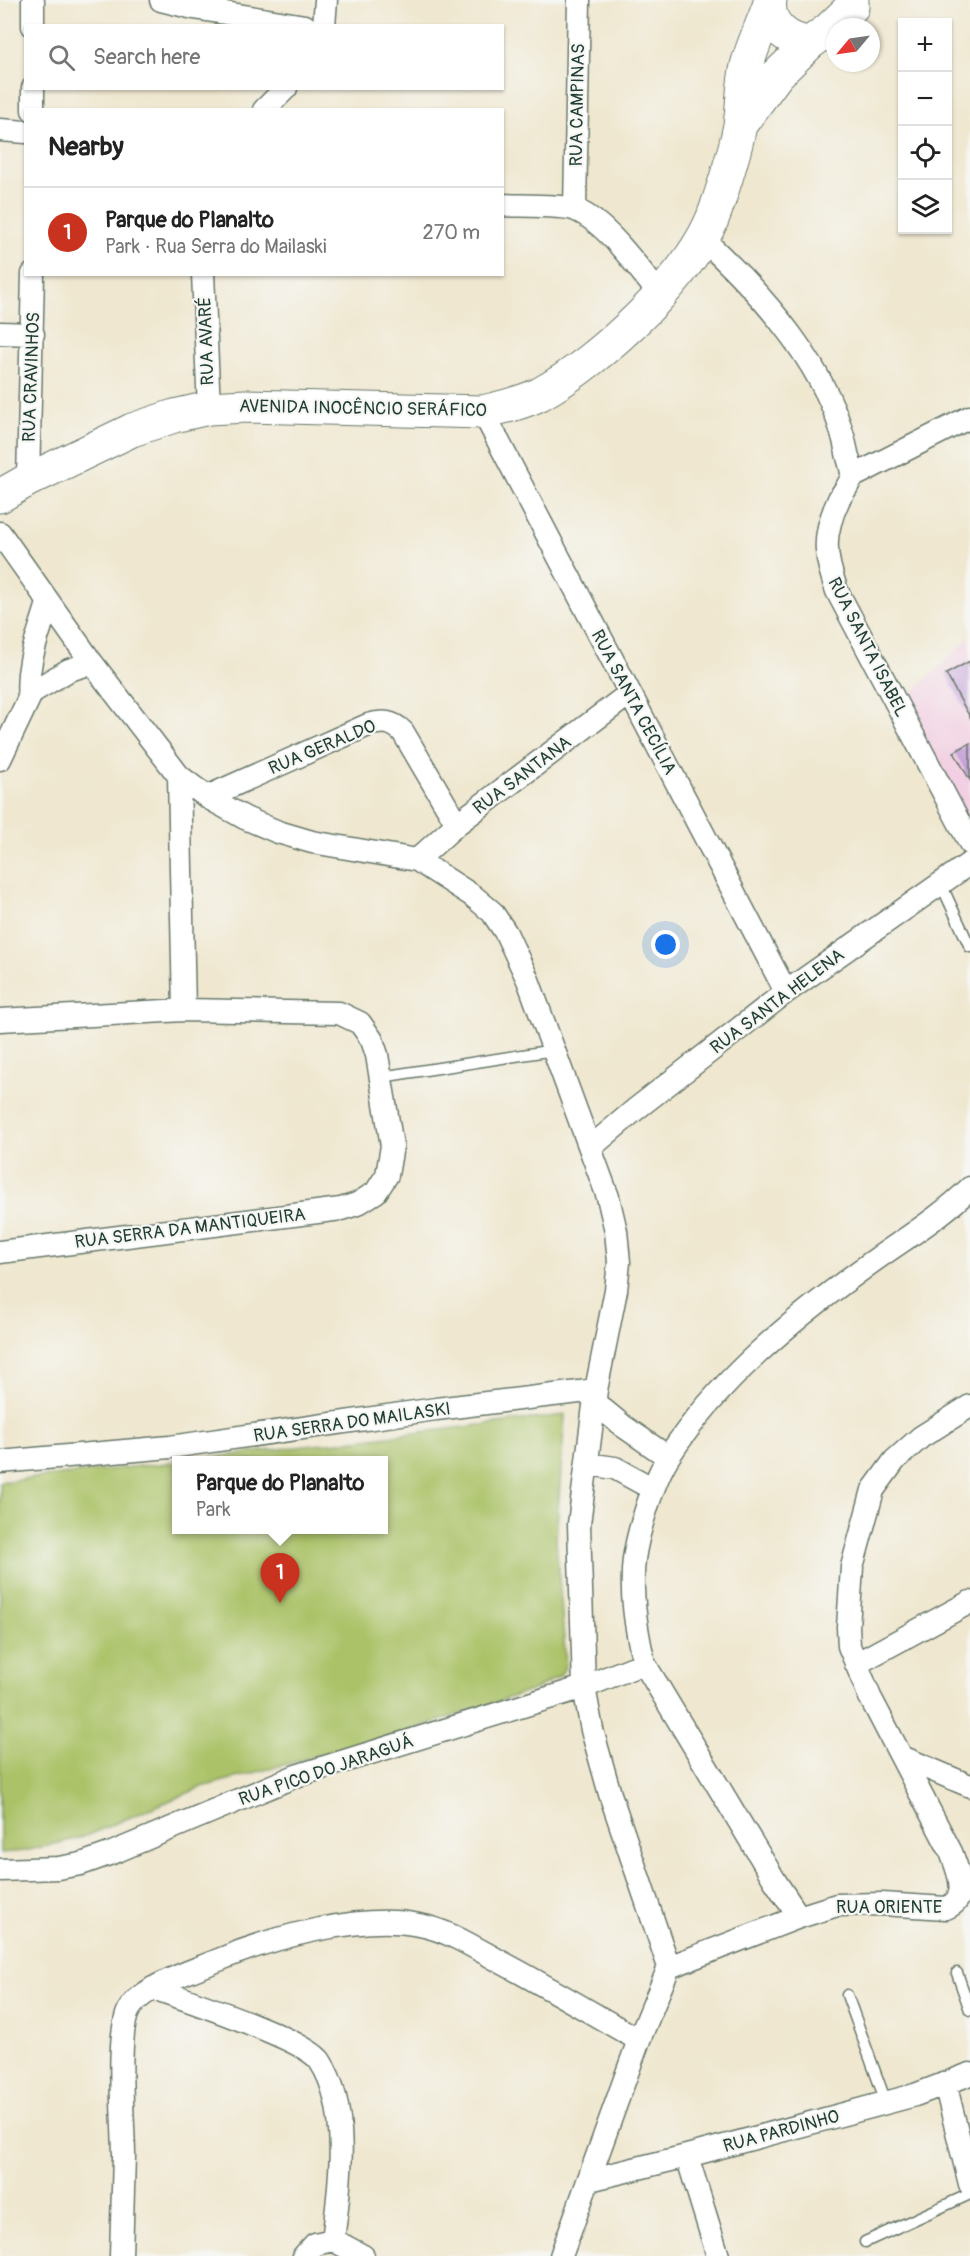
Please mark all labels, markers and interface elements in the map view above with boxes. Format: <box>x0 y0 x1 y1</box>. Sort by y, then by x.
north arrow <box>826 18 880 72</box>
map controls <box>898 18 952 234</box>
button: + <box>898 18 952 72</box>
search box <box>24 24 504 90</box>
icon: search <box>45 41 78 74</box>
text: Search here <box>93 43 200 71</box>
street label: RUA CAMPINAS <box>565 43 590 167</box>
button: − <box>898 72 952 126</box>
button: locate <box>898 126 952 180</box>
text: Nearby <box>48 131 124 163</box>
button: layers <box>898 180 952 234</box>
text: Parque do Planalto <box>105 206 274 234</box>
text: 1 <box>64 220 71 245</box>
text: 270 m <box>422 220 480 245</box>
text: Park · Rua Serra do Mailaski <box>105 234 327 259</box>
street label: RUA AVARÉ <box>193 296 220 386</box>
street label: RUA CRAVINHOS <box>18 312 45 442</box>
street label: AVENIDA INOCÊNCIO SERÁFICO <box>239 395 487 422</box>
street label: RUA SANTA ISABEL <box>822 574 913 721</box>
street label: RUA SANTA CECÍLIA <box>586 626 682 779</box>
street label: RUA GERALDO <box>265 715 379 780</box>
street label: RUA SANTANA <box>469 731 576 820</box>
your location <box>651 930 680 959</box>
street label: RUA SANTA HELENA <box>706 943 849 1059</box>
street label: RUA SERRA DA MANTIQUEIRA <box>73 1203 307 1254</box>
street label: RUA SERRA DO MAILASKI <box>252 1397 452 1448</box>
popup <box>172 1456 388 1534</box>
text: Parque do Planalto <box>196 1469 364 1497</box>
text: Park <box>196 1497 231 1522</box>
pin: 1 <box>260 1554 300 1603</box>
street label: RUA PICO DO JARAGUÁ <box>236 1730 417 1811</box>
street label: RUA ORIENTE <box>836 1896 942 1919</box>
street label: RUA PARDINHO <box>721 2105 842 2158</box>

